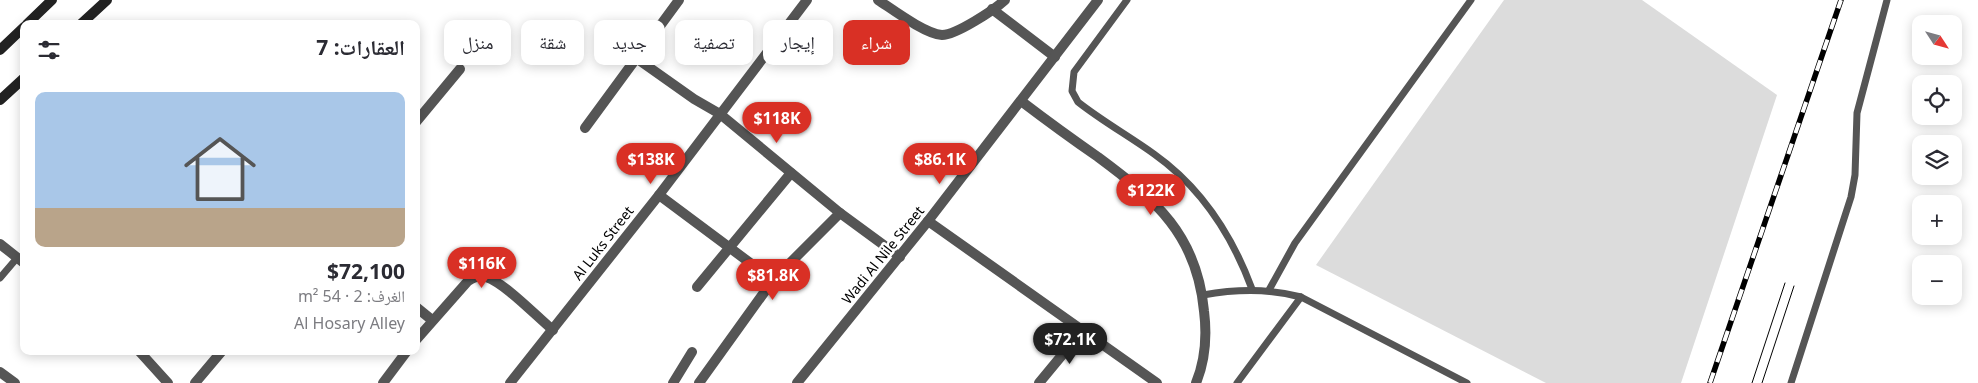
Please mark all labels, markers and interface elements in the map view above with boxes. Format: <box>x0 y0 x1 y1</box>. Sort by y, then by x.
north arrow <box>1912 15 1962 65</box>
map controls <box>1912 15 1962 305</box>
chip: منزل <box>444 20 511 65</box>
chip: شقة <box>521 20 584 65</box>
chip: جديد <box>594 20 665 65</box>
chip: تصفية <box>675 20 753 65</box>
chip: إيجار <box>763 20 833 65</box>
chip: شراء <box>843 20 910 65</box>
text: العقارات: 7 <box>316 33 405 61</box>
icon: filters <box>35 36 63 64</box>
button: locate <box>1912 75 1962 125</box>
pin: $118K <box>742 102 812 144</box>
text: $118K <box>753 107 801 129</box>
icon: home <box>175 124 265 214</box>
button: layers <box>1912 135 1962 185</box>
pin: $138K <box>616 142 686 185</box>
pin: $86.1K <box>899 142 981 185</box>
text: $138K <box>627 148 675 170</box>
text: $86.1K <box>914 148 966 170</box>
pin: $122K <box>1116 174 1186 216</box>
text: $122K <box>1127 179 1175 201</box>
button: + <box>1912 195 1962 245</box>
street label: Al Luks Street <box>568 202 638 284</box>
street label: Wadi Al Nile Street <box>837 202 928 308</box>
pin: $116K <box>447 246 517 289</box>
text: $116K <box>458 252 506 274</box>
button: − <box>1912 255 1962 305</box>
text: $72,100 <box>327 257 405 285</box>
pin: $81.8K <box>732 258 814 301</box>
text: $81.8K <box>747 264 799 286</box>
text: الغرف: 2 · 54 m² <box>298 285 405 307</box>
text: Al Hosary Alley <box>294 312 405 334</box>
pin: $72.1K <box>1029 322 1111 365</box>
text: $72.1K <box>1044 328 1096 350</box>

